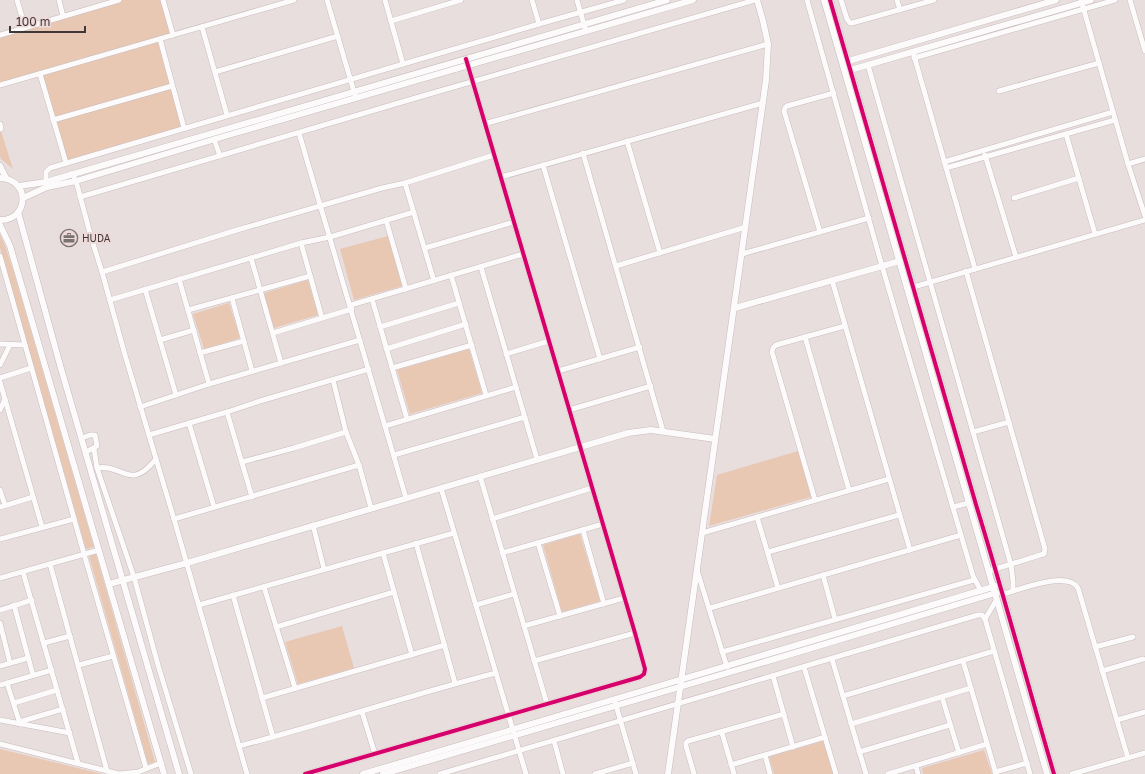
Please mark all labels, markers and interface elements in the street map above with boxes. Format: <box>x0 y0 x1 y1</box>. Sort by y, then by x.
scale bar <box>10 8 85 34</box>
text: 100 m <box>16 14 50 29</box>
office icon: HUDA <box>59 228 79 248</box>
place label: HUDA <box>82 232 111 244</box>

